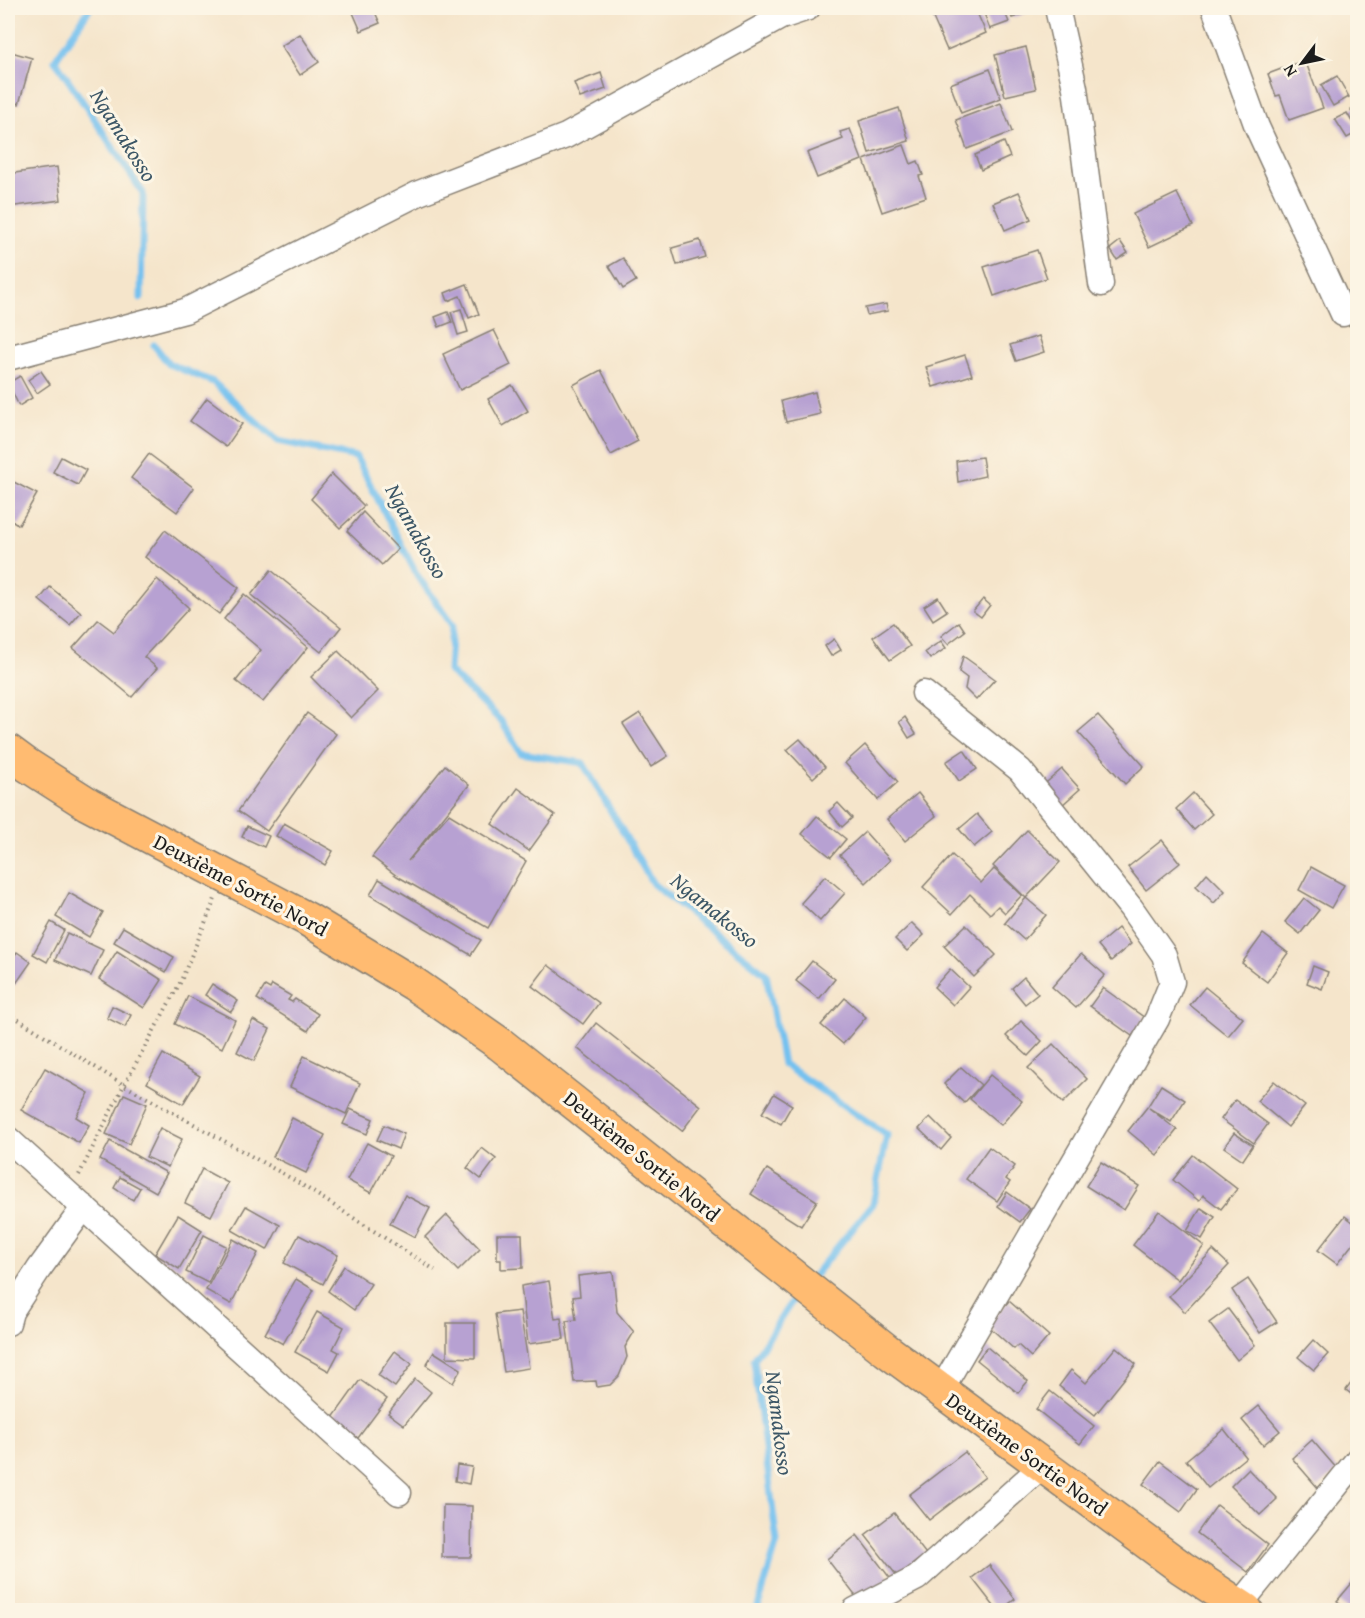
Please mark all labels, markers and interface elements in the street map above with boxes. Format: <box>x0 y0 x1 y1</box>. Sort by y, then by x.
north arrow <box>1272 33 1332 93</box>
text: N <box>1276 60 1302 82</box>
water label: Ngamakosso <box>82 81 165 188</box>
water label: Ngamakosso <box>377 477 456 584</box>
street label: Deuxième Sortie Nord <box>148 826 334 944</box>
water label: Ngamakosso <box>664 864 766 955</box>
street label: Deuxième Sortie Nord <box>557 1083 728 1229</box>
water label: Ngamakosso <box>758 1368 802 1477</box>
street label: Deuxième Sortie Nord <box>940 1385 1115 1524</box>

